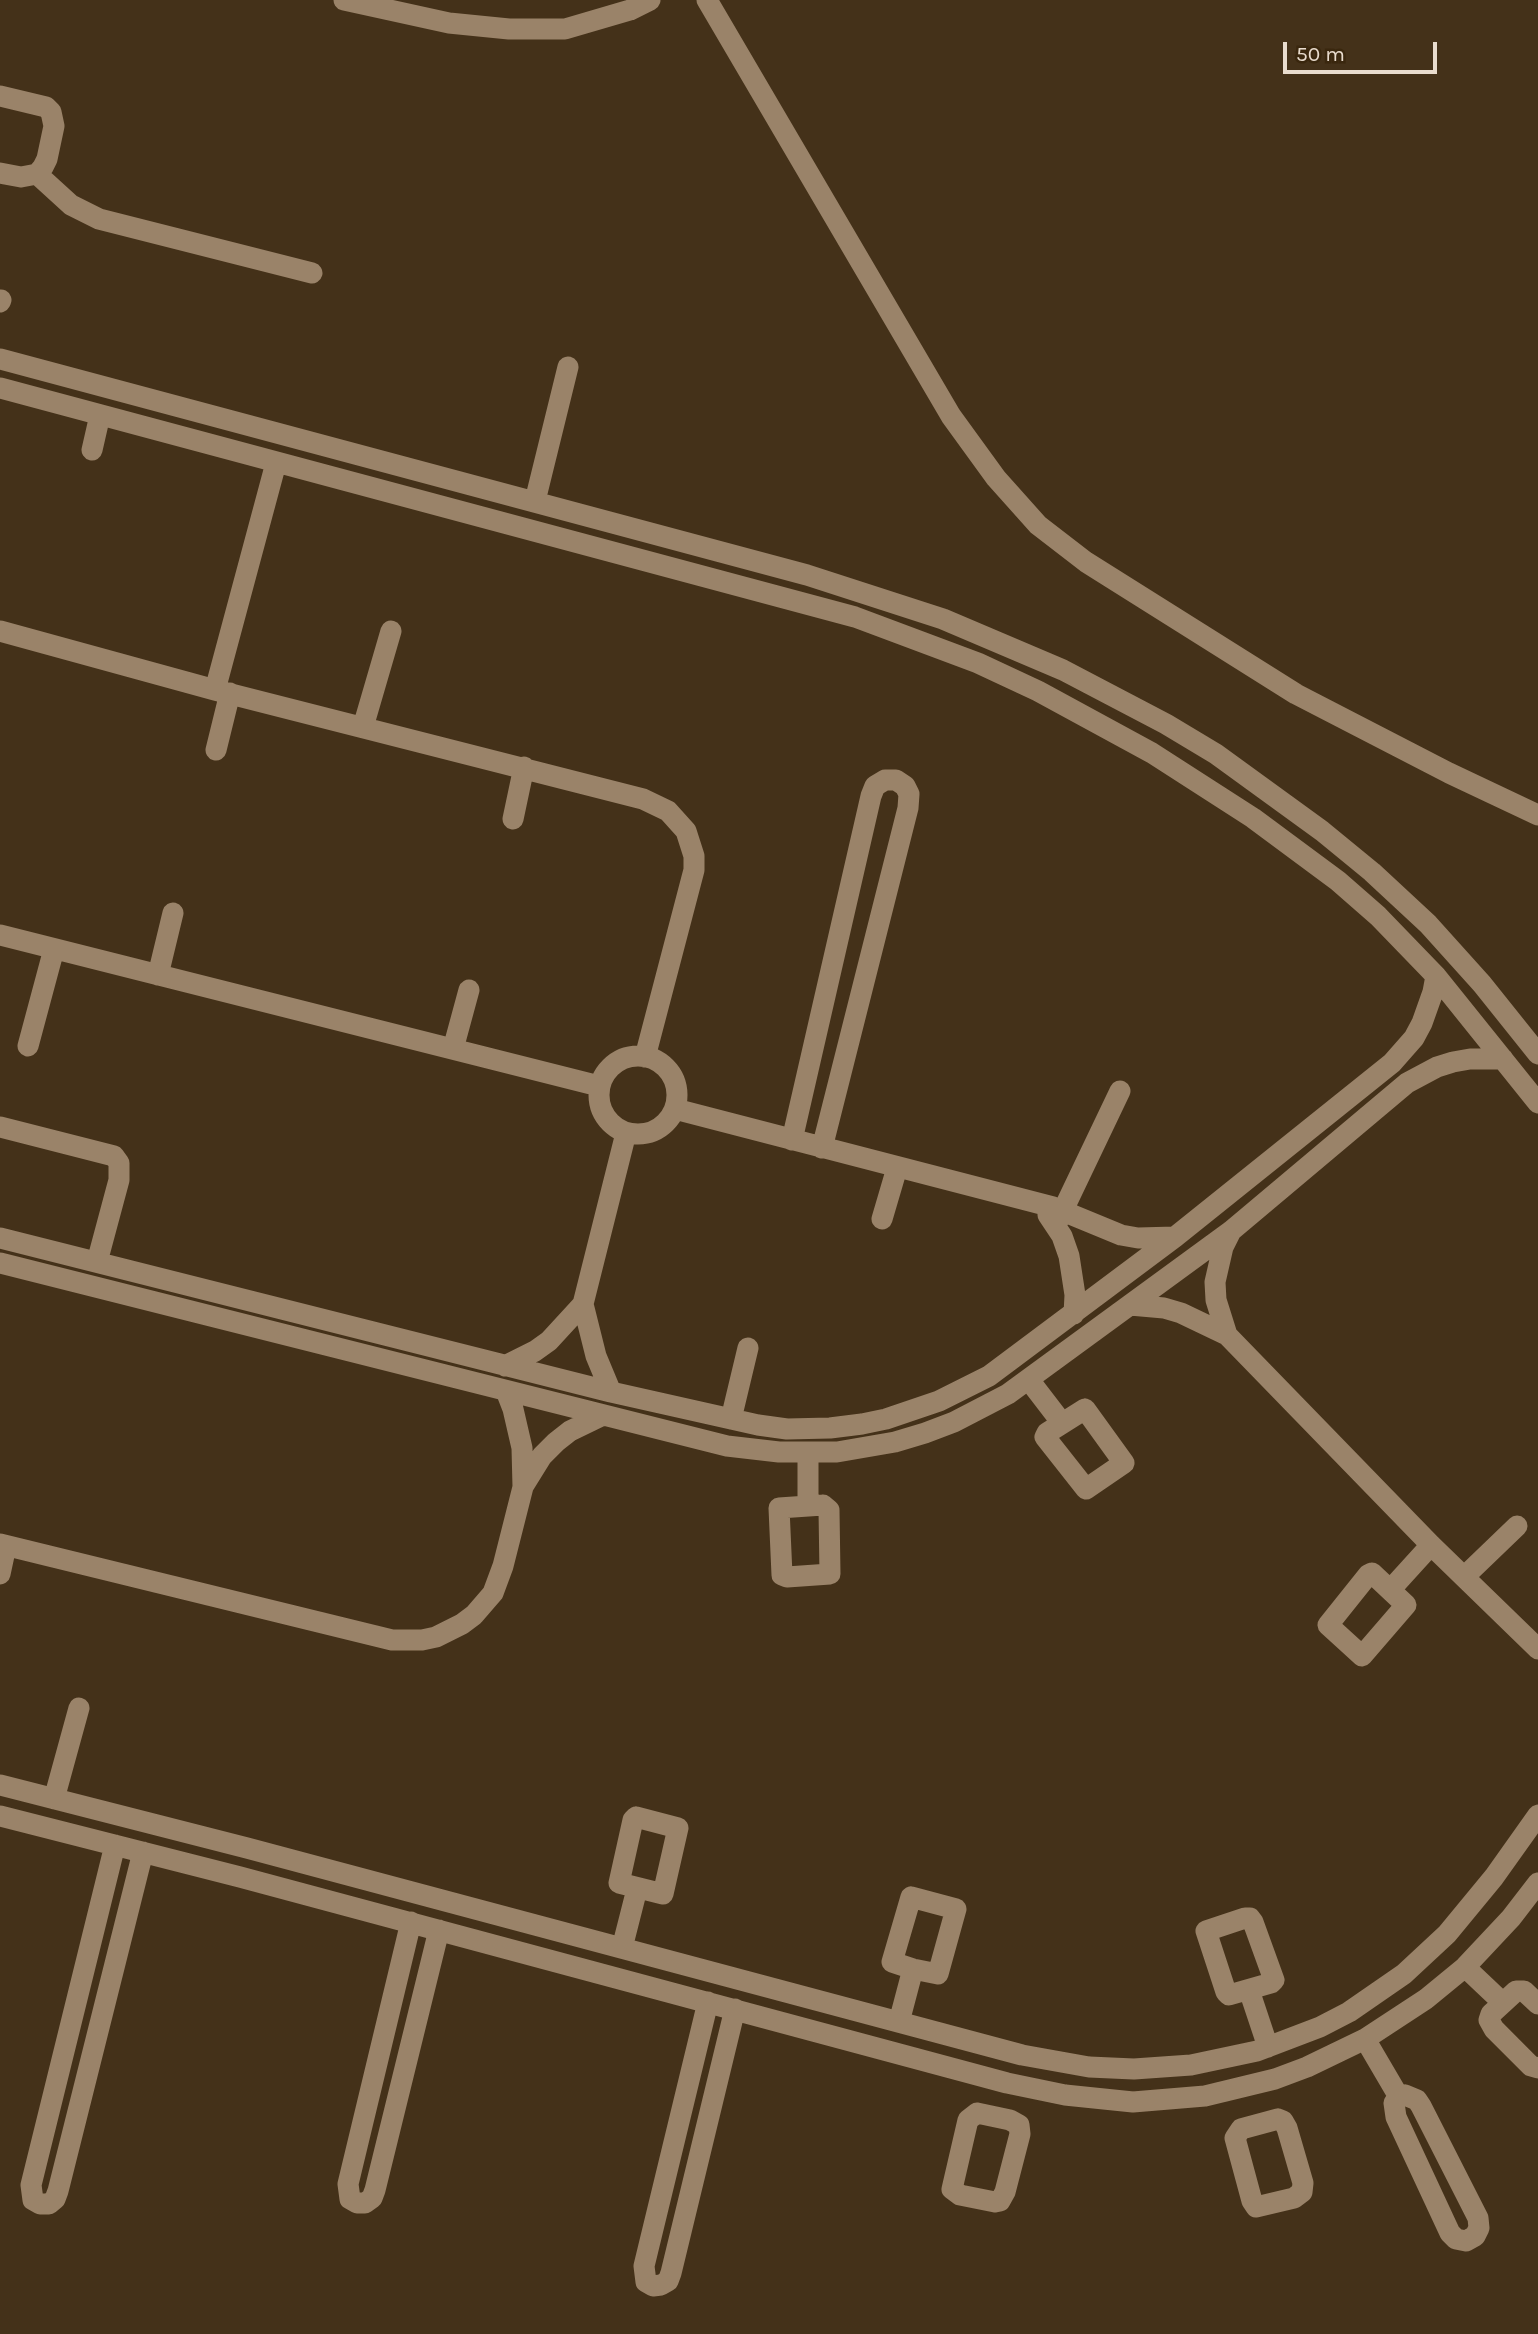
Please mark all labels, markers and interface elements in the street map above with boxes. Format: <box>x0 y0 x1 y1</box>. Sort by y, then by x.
scale bar <box>1286 28 1440 72</box>
text: 50 m <box>1296 42 1345 66</box>

